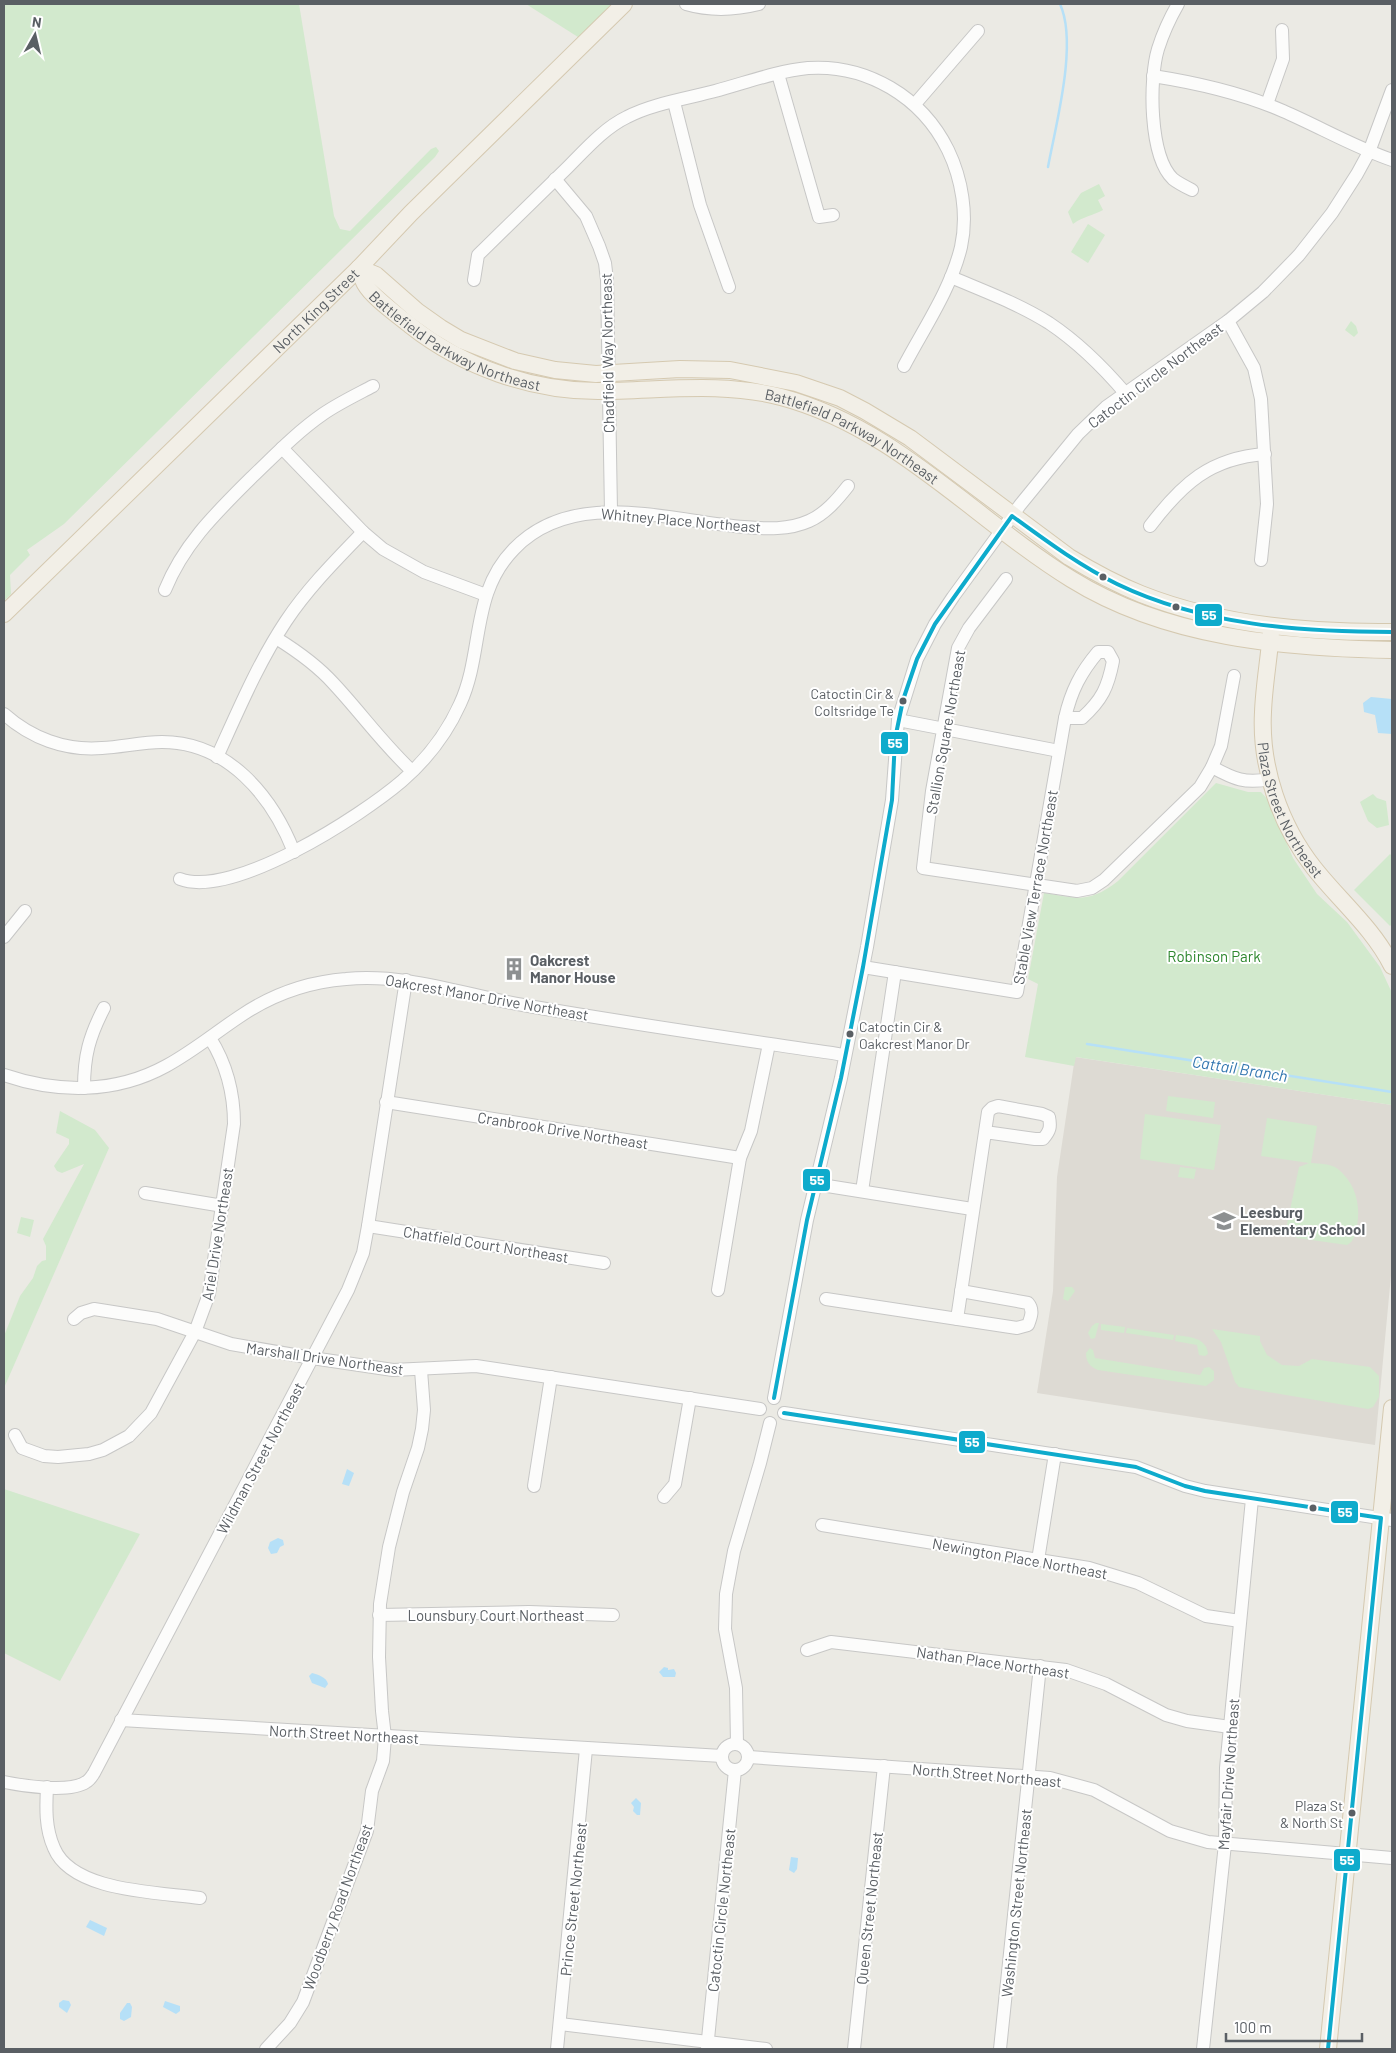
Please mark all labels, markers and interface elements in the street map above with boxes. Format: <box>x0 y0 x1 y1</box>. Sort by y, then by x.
north arrow <box>10 10 60 60</box>
text: N <box>31 13 43 31</box>
street label: North King Street <box>269 264 363 357</box>
street label: Chadfield Way Northeast <box>597 273 617 433</box>
street label: Battlefield Parkway Northeast <box>366 287 542 394</box>
street label: Catoctin Circle Northeast <box>1084 318 1226 432</box>
street label: Battlefield Parkway Northeast <box>763 385 943 488</box>
street label: Whitney Place Northeast <box>600 504 762 536</box>
unlabelled marker <box>1098 572 1108 582</box>
unlabelled marker <box>1171 602 1181 612</box>
line badge: 55 <box>1194 603 1223 627</box>
text: 55 <box>1201 606 1217 623</box>
street label: Stallion Square Northeast <box>922 648 968 816</box>
place label: Catoctin Cir & Coltsridge Te <box>811 685 894 719</box>
marker: Catoctin Cir & Coltsridge Te <box>898 696 908 706</box>
line badge: 55 <box>880 731 909 755</box>
text: 55 <box>887 734 903 751</box>
street label: Plaza Street Northeast <box>1255 741 1327 881</box>
street label: Stable View Terrace Northeast <box>1009 788 1061 986</box>
park label: Robinson Park <box>1167 947 1261 965</box>
place label: Oakcrest Manor House <box>530 951 616 986</box>
building icon: Oakcrest Manor House <box>501 956 527 982</box>
street label: Oakcrest Manor Drive Northeast <box>384 970 590 1024</box>
place label: Catoctin Cir & Oakcrest Manor Dr <box>859 1018 970 1052</box>
marker: Catoctin Cir & Oakcrest Manor Dr <box>845 1029 855 1039</box>
water label: Cattail Branch <box>1191 1051 1289 1085</box>
street label: Cranbrook Drive Northeast <box>476 1108 650 1152</box>
street label: Ariel Drive Northeast <box>198 1166 236 1302</box>
line badge: 55 <box>802 1168 831 1192</box>
text: 55 <box>809 1171 825 1188</box>
place label: Leesburg Elementary School <box>1240 1203 1365 1238</box>
school or university icon: Leesburg Elementary School <box>1211 1208 1237 1234</box>
street label: Chatfield Court Northeast <box>402 1222 570 1266</box>
street label: Marshall Drive Northeast <box>245 1338 405 1378</box>
street label: Wildman Street Northeast <box>212 1379 308 1537</box>
line badge: 55 <box>958 1430 986 1454</box>
text: 55 <box>964 1433 980 1450</box>
line badge: 55 <box>1330 1500 1359 1524</box>
unlabelled marker <box>1308 1503 1318 1513</box>
text: 55 <box>1337 1503 1353 1520</box>
street label: Newington Place Northeast <box>931 1534 1109 1582</box>
street label: Lounsbury Court Northeast <box>407 1606 585 1624</box>
street label: Nathan Place Northeast <box>915 1642 1071 1682</box>
street label: Mayfair Drive Northeast <box>1214 1697 1242 1851</box>
street label: North Street Northeast <box>269 1721 419 1747</box>
street label: North Street Northeast <box>911 1759 1063 1791</box>
place label: Plaza St & North St <box>1280 1797 1343 1831</box>
street label: Washington Street Northeast <box>997 1808 1035 1998</box>
marker: Plaza St & North St <box>1347 1808 1357 1818</box>
street label: Woodberry Road Northeast <box>298 1821 376 1993</box>
street label: Prince Street Northeast <box>556 1821 590 1977</box>
street label: Catoctin Circle Northeast <box>703 1827 739 1993</box>
street label: Queen Street Northeast <box>852 1831 886 1985</box>
line badge: 55 <box>1333 1848 1361 1872</box>
text: 55 <box>1339 1851 1355 1868</box>
scale bar <box>1226 2010 1362 2042</box>
text: 100 m <box>1234 2018 1272 2036</box>

